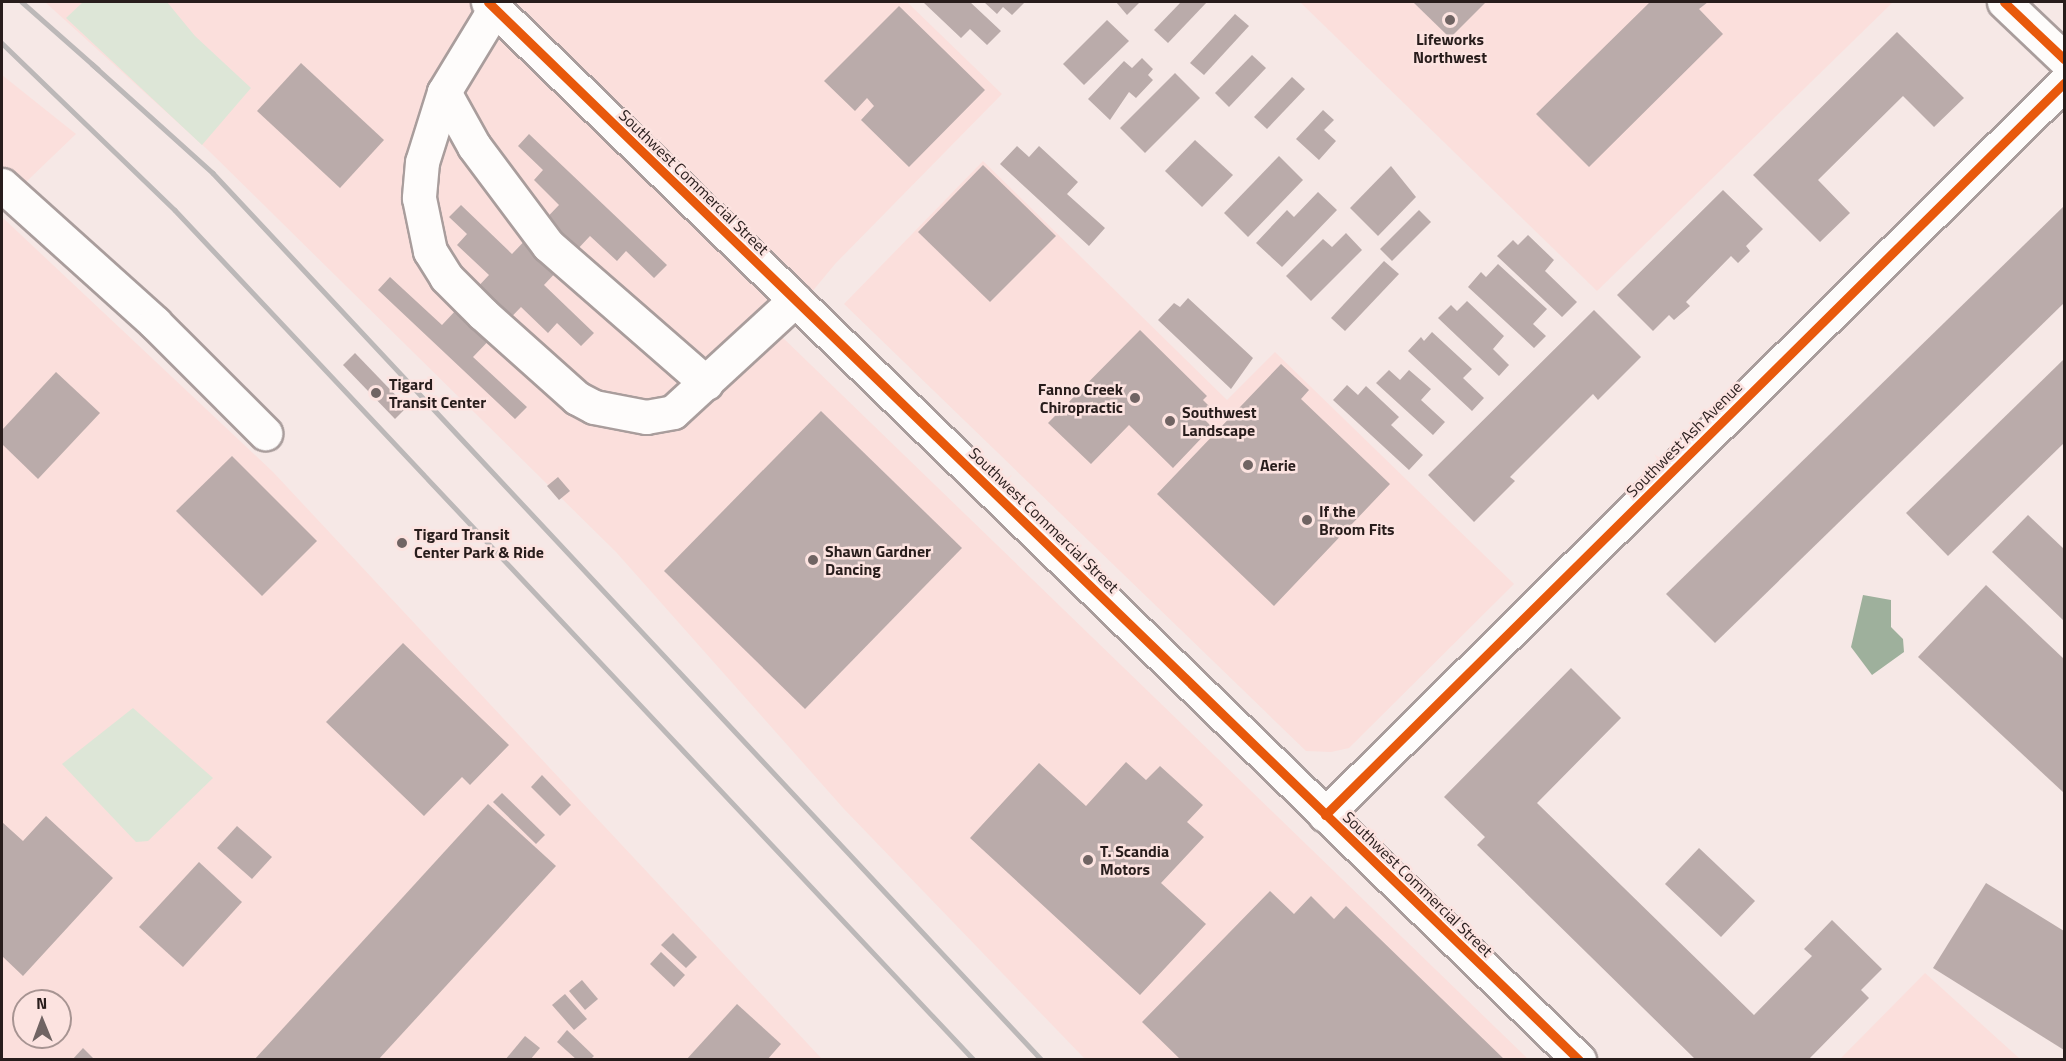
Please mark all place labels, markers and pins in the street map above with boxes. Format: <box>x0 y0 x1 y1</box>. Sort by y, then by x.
marker: Lifeworks Northwest <box>1443 13 1457 27</box>
place label: Lifeworks Northwest <box>1413 29 1487 67</box>
place label: Tigard Transit Center <box>389 374 486 412</box>
place label: Fanno Creek Chiropractic <box>1038 379 1123 417</box>
marker: Tigard Transit Center <box>367 384 385 402</box>
marker: Fanno Creek Chiropractic <box>1128 391 1142 405</box>
place label: Southwest Landscape <box>1182 402 1257 440</box>
marker: Southwest Landscape <box>1163 414 1177 428</box>
place label: Aerie <box>1260 455 1296 475</box>
marker: Aerie <box>1241 458 1255 472</box>
place label: If the Broom Fits <box>1319 501 1395 539</box>
marker: If the Broom Fits <box>1300 513 1314 527</box>
place label: Tigard Transit Center Park & Ride <box>414 524 544 562</box>
marker: Tigard Transit Center Park & Ride <box>395 536 409 550</box>
place label: Shawn Gardner Dancing <box>825 541 931 579</box>
marker: Shawn Gardner Dancing <box>806 553 820 567</box>
place label: T. Scandia Motors <box>1100 841 1169 879</box>
marker: T. Scandia Motors <box>1081 853 1095 867</box>

